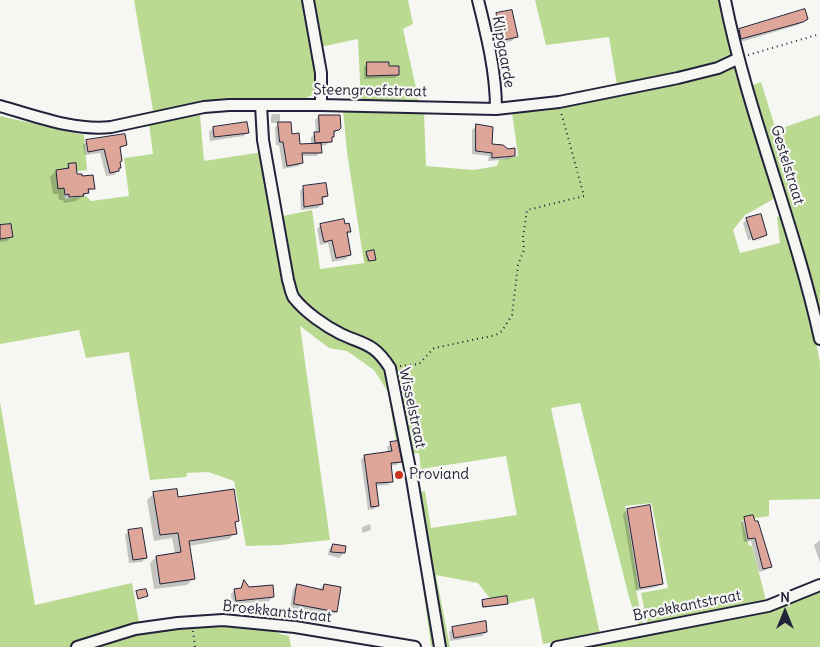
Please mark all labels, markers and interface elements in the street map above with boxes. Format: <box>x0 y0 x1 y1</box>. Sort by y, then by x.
street label: Klipgaarde <box>488 15 518 89</box>
street label: Steengroefstraat <box>313 81 427 101</box>
street label: Gestelstraat <box>766 123 808 207</box>
street label: Wisselstraat <box>395 366 429 450</box>
place label: Proviand <box>409 466 469 484</box>
marker: Proviand <box>393 469 405 481</box>
street label: Broekkantstraat <box>631 587 743 625</box>
north arrow <box>760 587 810 637</box>
text: N <box>780 588 790 606</box>
street label: Broekkantstraat <box>222 597 332 627</box>

